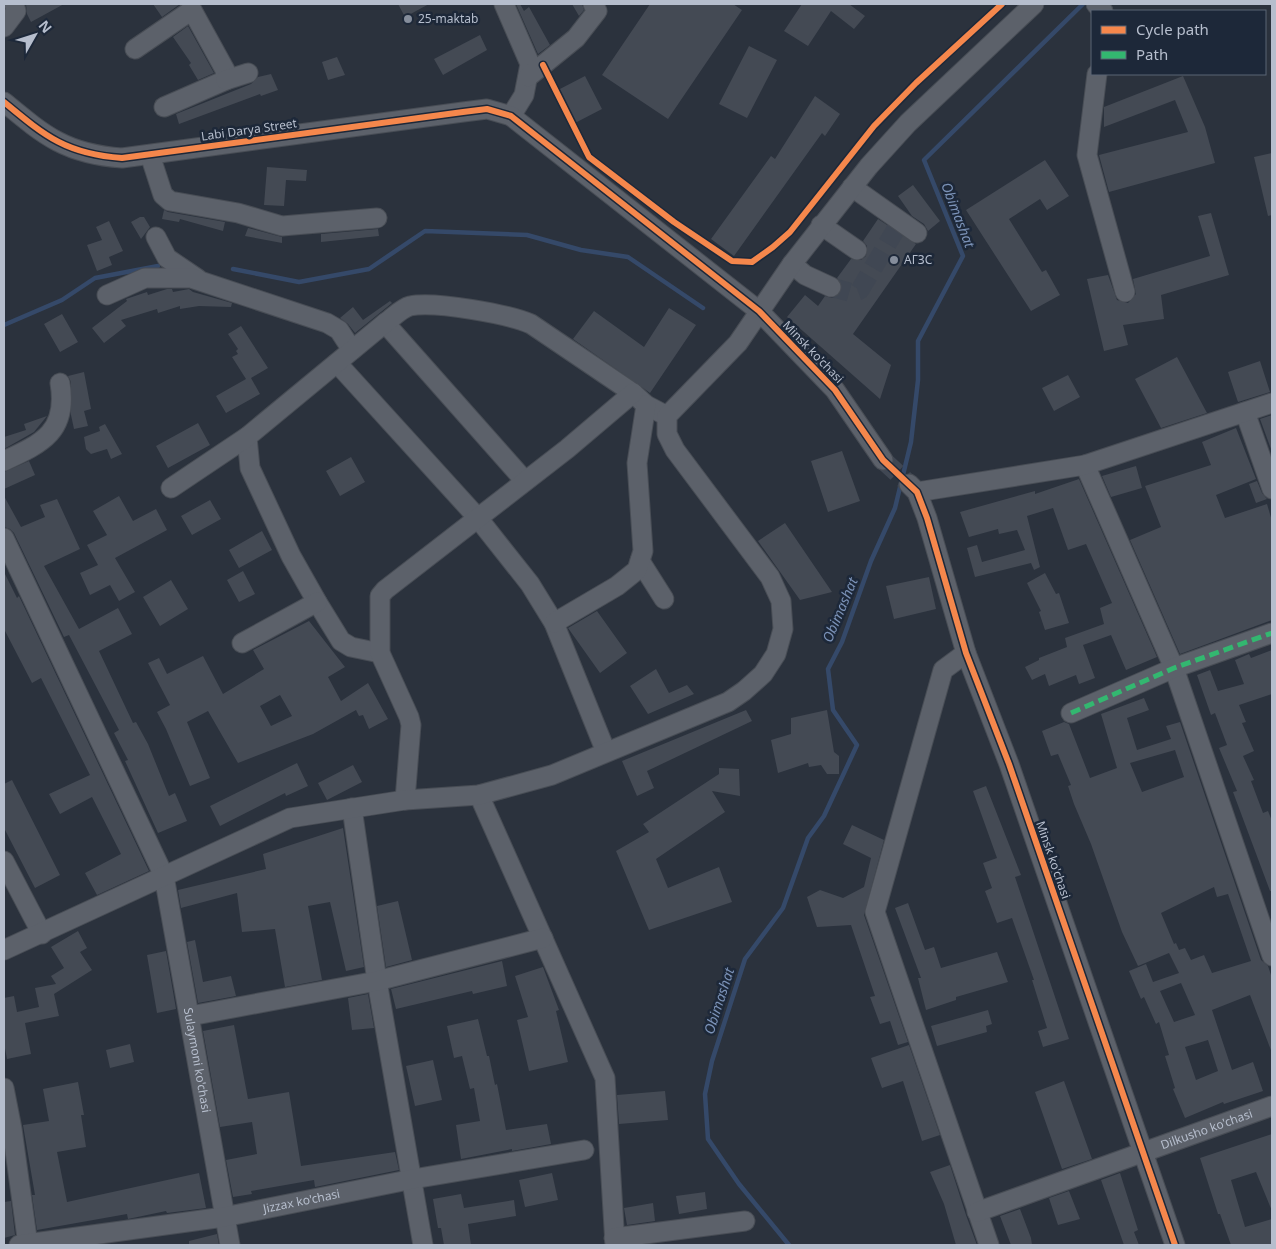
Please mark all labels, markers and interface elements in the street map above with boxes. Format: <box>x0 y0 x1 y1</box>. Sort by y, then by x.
north arrow <box>10 10 60 60</box>
place label: 25-maktab <box>418 10 478 27</box>
legend <box>1091 10 1266 75</box>
marker: 25-maktab <box>402 13 414 25</box>
text: N <box>35 16 56 37</box>
text: Cycle path <box>1136 19 1209 39</box>
text: Path <box>1136 44 1168 64</box>
street label: Labi Darya Street <box>200 114 299 145</box>
water label: Obimashat <box>937 179 980 252</box>
place label: АГЗС <box>904 251 933 268</box>
marker: АГЗС <box>888 254 900 266</box>
street label: Minsk ko'chasi <box>779 317 848 387</box>
water label: Obimashat <box>817 573 862 645</box>
street label: Minsk ko'chasi <box>1032 819 1075 901</box>
water label: Obimashat <box>699 964 739 1036</box>
street label: Sulaymoni ko'chasi <box>180 1006 215 1114</box>
street label: Dilkusho ko'chasi <box>1158 1105 1255 1153</box>
street label: Jizzax ko'chasi <box>260 1185 341 1217</box>

